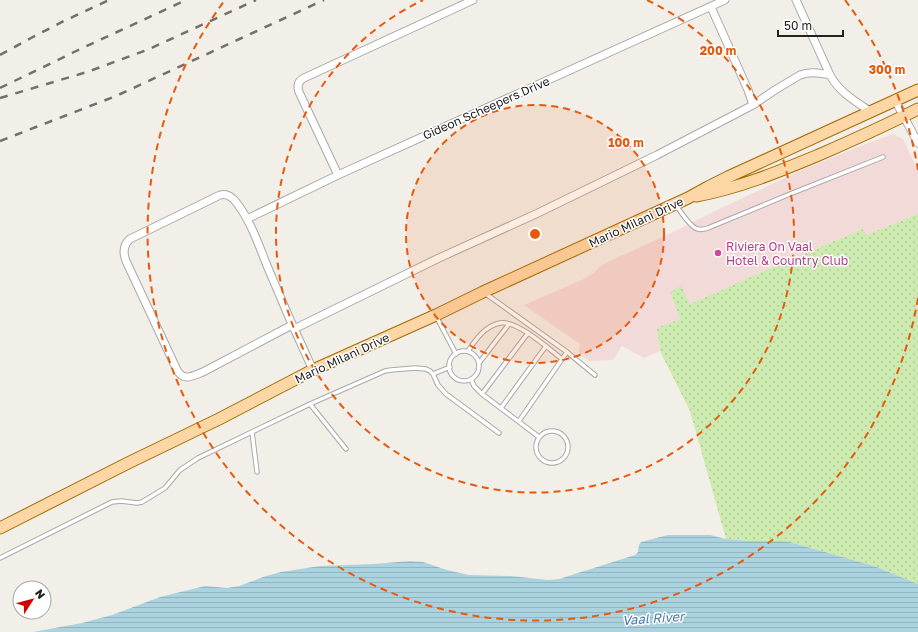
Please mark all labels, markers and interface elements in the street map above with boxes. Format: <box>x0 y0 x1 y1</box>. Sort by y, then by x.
scale bar <box>778 12 843 38</box>
text: 50 m <box>784 18 812 33</box>
text: 200 m <box>700 43 736 58</box>
text: 300 m <box>869 62 905 77</box>
street label: Gideon Scheepers Drive <box>420 73 552 143</box>
text: 100 m <box>608 135 644 150</box>
street label: Mario Milani Drive <box>586 193 686 250</box>
centre of rings <box>528 227 542 241</box>
place label: Riviera On Vaal Hotel & Country Club <box>726 239 848 268</box>
marker: Riviera On Vaal Hotel & Country Club <box>713 248 723 258</box>
street label: Mario Milani Drive <box>292 329 392 386</box>
north arrow <box>12 580 52 620</box>
text: N <box>33 587 48 601</box>
water label: Vaal River <box>622 608 686 628</box>

